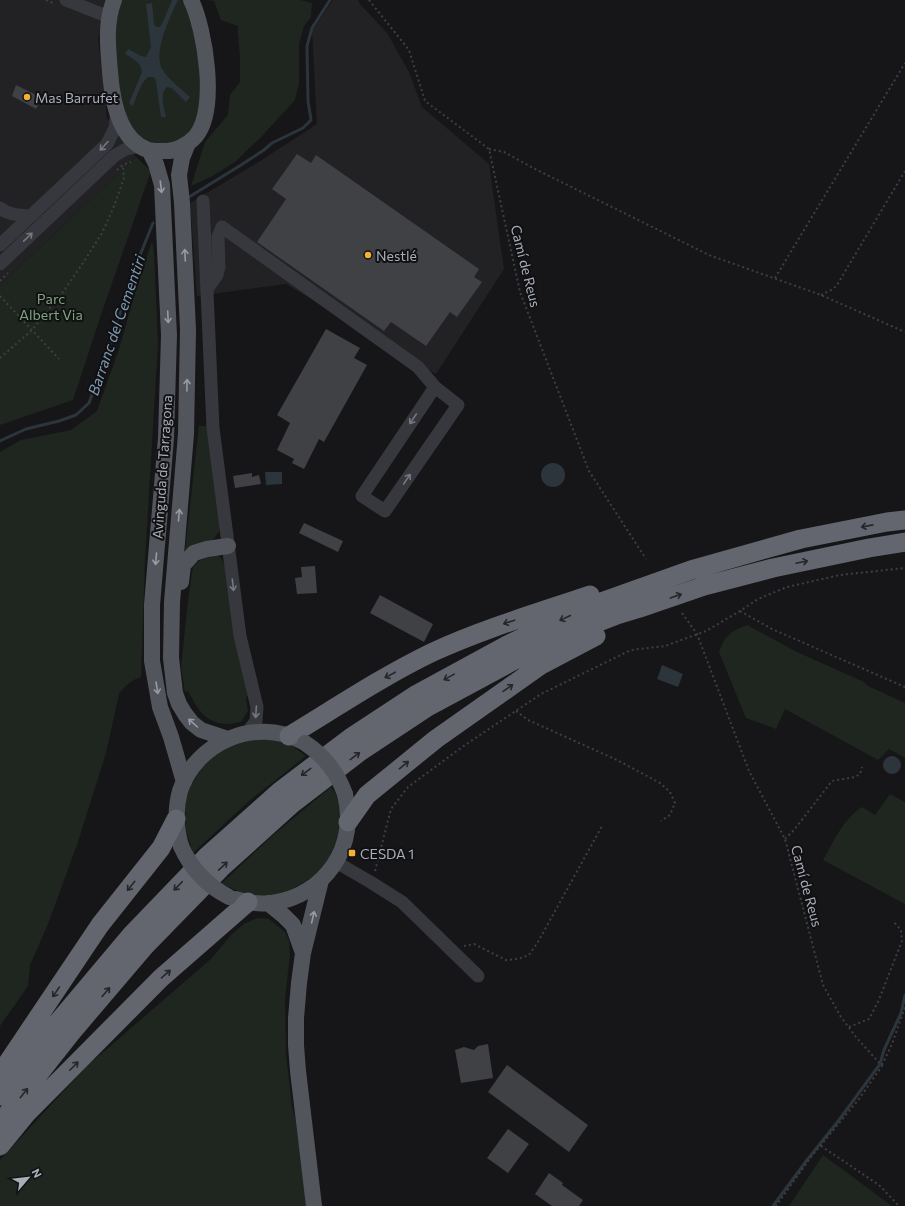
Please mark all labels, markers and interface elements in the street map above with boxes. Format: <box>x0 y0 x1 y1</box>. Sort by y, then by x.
place label: Mas Barrufet <box>35 89 118 106</box>
marker: Mas Barrufet <box>22 92 32 102</box>
one-way arrow <box>100 141 109 151</box>
one-way arrow <box>157 180 165 193</box>
street label: Camí de Reus <box>508 223 544 309</box>
one-way arrow <box>23 233 33 242</box>
place label: Nestlé <box>376 247 417 264</box>
one-way arrow <box>181 249 188 262</box>
marker: Nestlé <box>363 250 373 260</box>
water label: Barranc del Cementiri <box>84 251 149 397</box>
park label: Parc Albert Via <box>19 290 83 323</box>
one-way arrow <box>164 310 172 323</box>
one-way arrow <box>183 379 191 392</box>
street label: Avinguda de Tarragona <box>148 394 176 540</box>
one-way arrow <box>409 413 417 424</box>
one-way arrow <box>403 474 411 485</box>
one-way arrow <box>176 509 183 522</box>
one-way arrow <box>860 522 873 530</box>
one-way arrow <box>152 552 160 565</box>
one-way arrow <box>795 557 808 565</box>
one-way arrow <box>229 578 237 591</box>
one-way arrow <box>670 592 683 599</box>
one-way arrow <box>559 615 571 622</box>
one-way arrow <box>503 619 515 627</box>
one-way arrow <box>384 672 396 680</box>
one-way arrow <box>443 673 455 681</box>
one-way arrow <box>153 681 161 694</box>
one-way arrow <box>503 684 514 692</box>
one-way arrow <box>253 705 260 718</box>
one-way arrow <box>188 718 198 727</box>
one-way arrow <box>350 752 361 760</box>
one-way arrow <box>398 760 409 769</box>
one-way arrow <box>300 767 311 776</box>
street label: Camí de Reus <box>788 843 826 929</box>
place label: CESDA 1 <box>360 845 414 862</box>
marker: CESDA 1 <box>347 848 357 858</box>
one-way arrow <box>218 861 228 871</box>
one-way arrow <box>127 881 135 892</box>
one-way arrow <box>173 881 183 891</box>
one-way arrow <box>309 911 317 924</box>
one-way arrow <box>161 969 171 979</box>
one-way arrow <box>52 986 60 997</box>
one-way arrow <box>101 986 110 997</box>
one-way arrow <box>69 1061 79 1071</box>
one-way arrow <box>20 1087 28 1098</box>
north arrow <box>8 1158 48 1198</box>
text: N <box>30 1166 45 1180</box>

